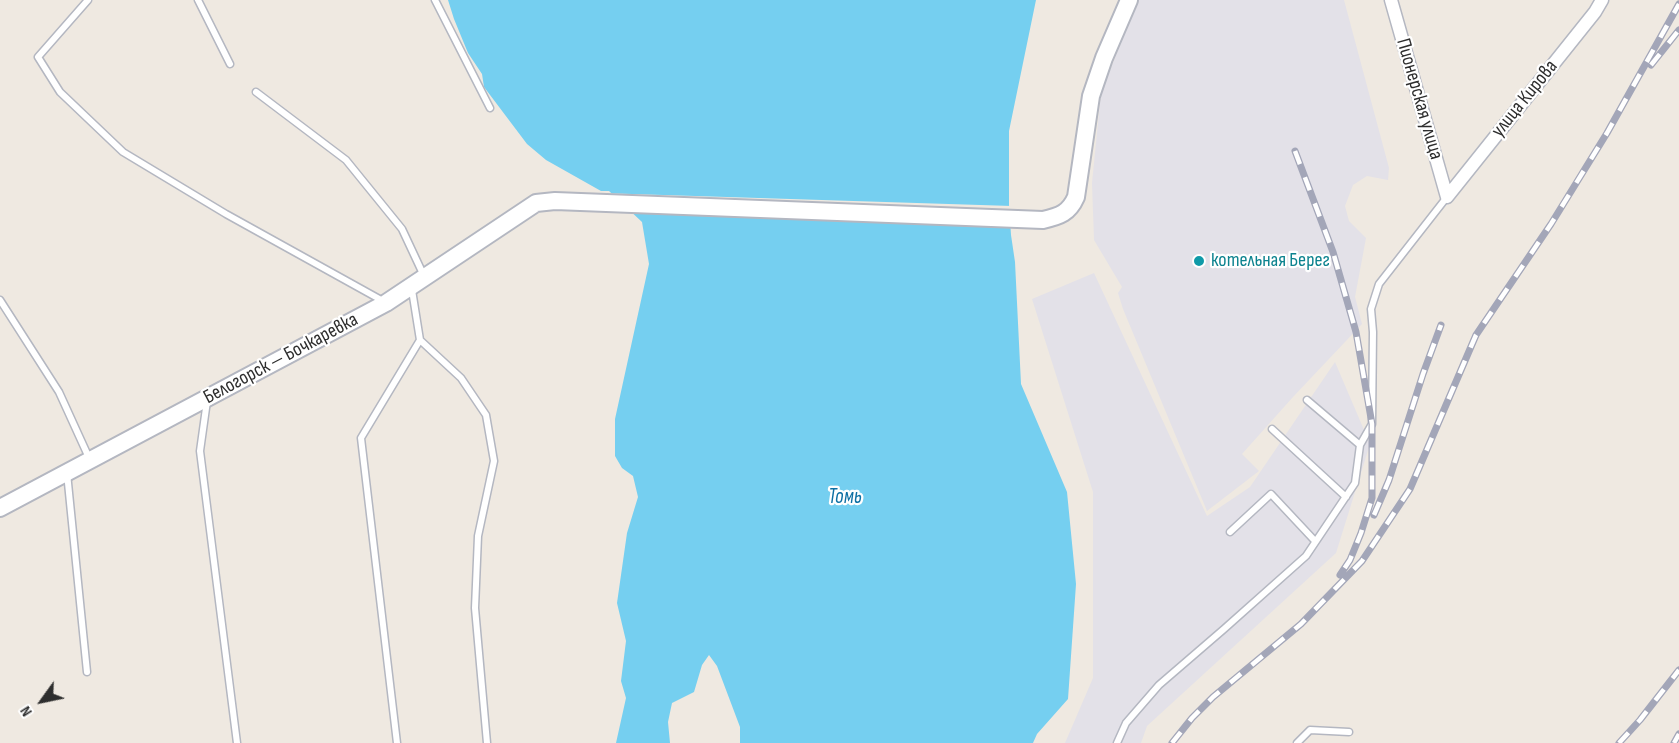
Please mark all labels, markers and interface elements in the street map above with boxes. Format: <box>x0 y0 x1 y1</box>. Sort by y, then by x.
street label: Пионерская улица <box>1390 36 1448 162</box>
street label: улица Кирова <box>1487 56 1563 142</box>
place label: котельная Берег <box>1211 249 1330 273</box>
marker: котельная Берег <box>1192 254 1206 268</box>
street label: Белогорск — Бочкаревка <box>200 308 362 410</box>
water label: Томь <box>828 485 862 511</box>
north arrow <box>12 671 72 731</box>
text: N <box>16 702 37 720</box>

